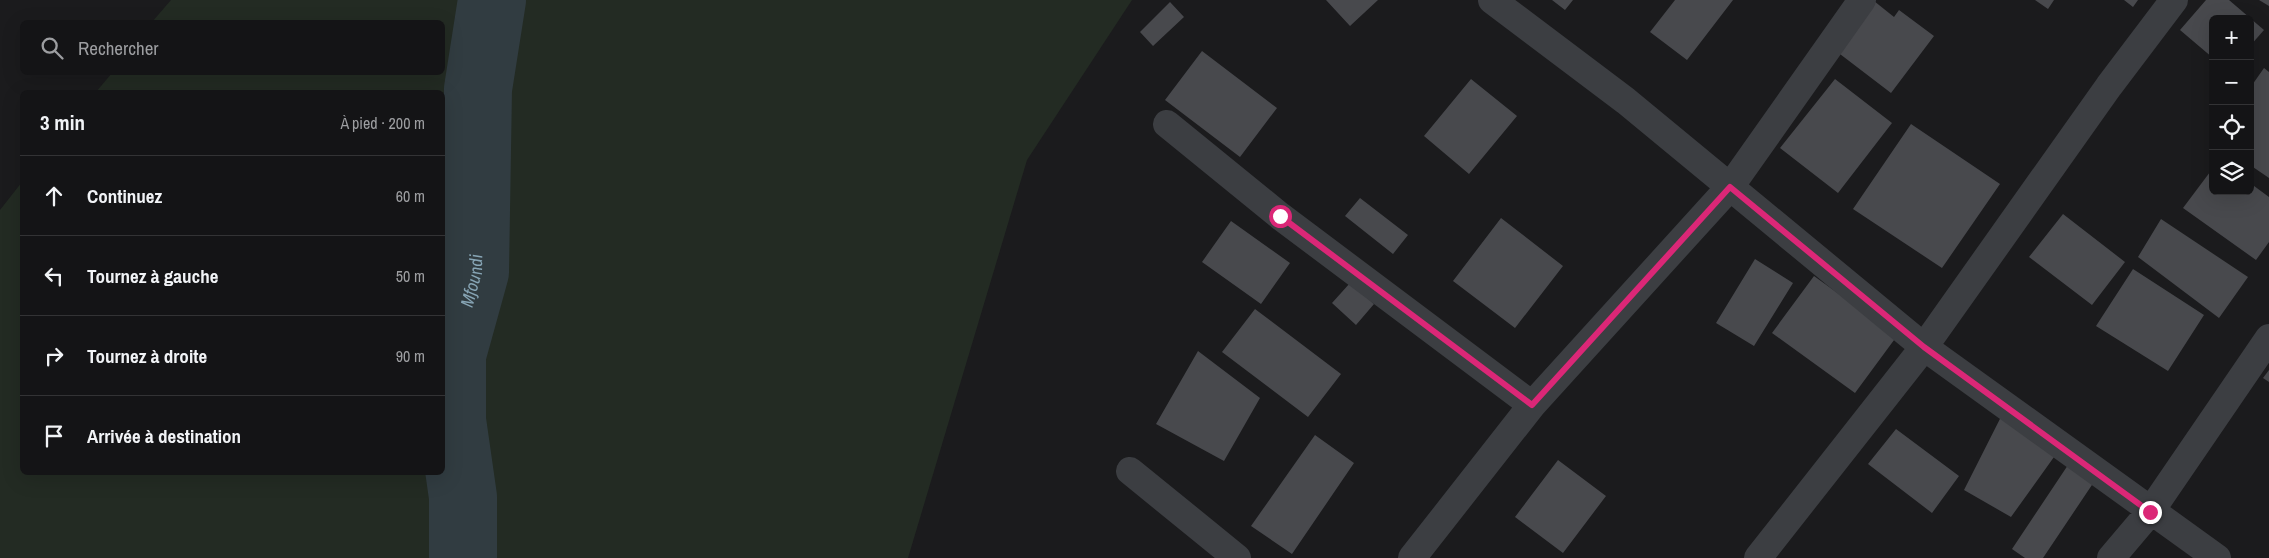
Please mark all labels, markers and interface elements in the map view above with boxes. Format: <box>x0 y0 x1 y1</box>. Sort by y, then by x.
map controls <box>2209 15 2254 195</box>
button: + <box>2209 15 2254 60</box>
search box <box>20 20 445 75</box>
icon: search <box>38 34 66 62</box>
text: Rechercher <box>78 35 159 61</box>
button: − <box>2209 60 2254 105</box>
button: locate <box>2209 105 2254 150</box>
text: 3 min <box>40 108 85 137</box>
text: À pied · 200 m <box>340 112 425 134</box>
button: layers <box>2209 150 2254 195</box>
icon: ahead <box>40 182 68 210</box>
text: Continuez <box>87 183 162 209</box>
text: 60 m <box>396 185 425 207</box>
route start <box>1269 205 1292 228</box>
water label: Mfoundi <box>453 254 488 310</box>
icon: left <box>40 262 68 290</box>
text: Tournez à gauche <box>87 263 218 289</box>
text: 50 m <box>396 265 425 287</box>
icon: right <box>40 342 68 370</box>
text: Tournez à droite <box>87 343 207 369</box>
text: 90 m <box>396 345 425 367</box>
icon: arrive <box>40 422 68 450</box>
text: Arrivée à destination <box>87 423 241 449</box>
route end <box>2139 501 2162 524</box>

